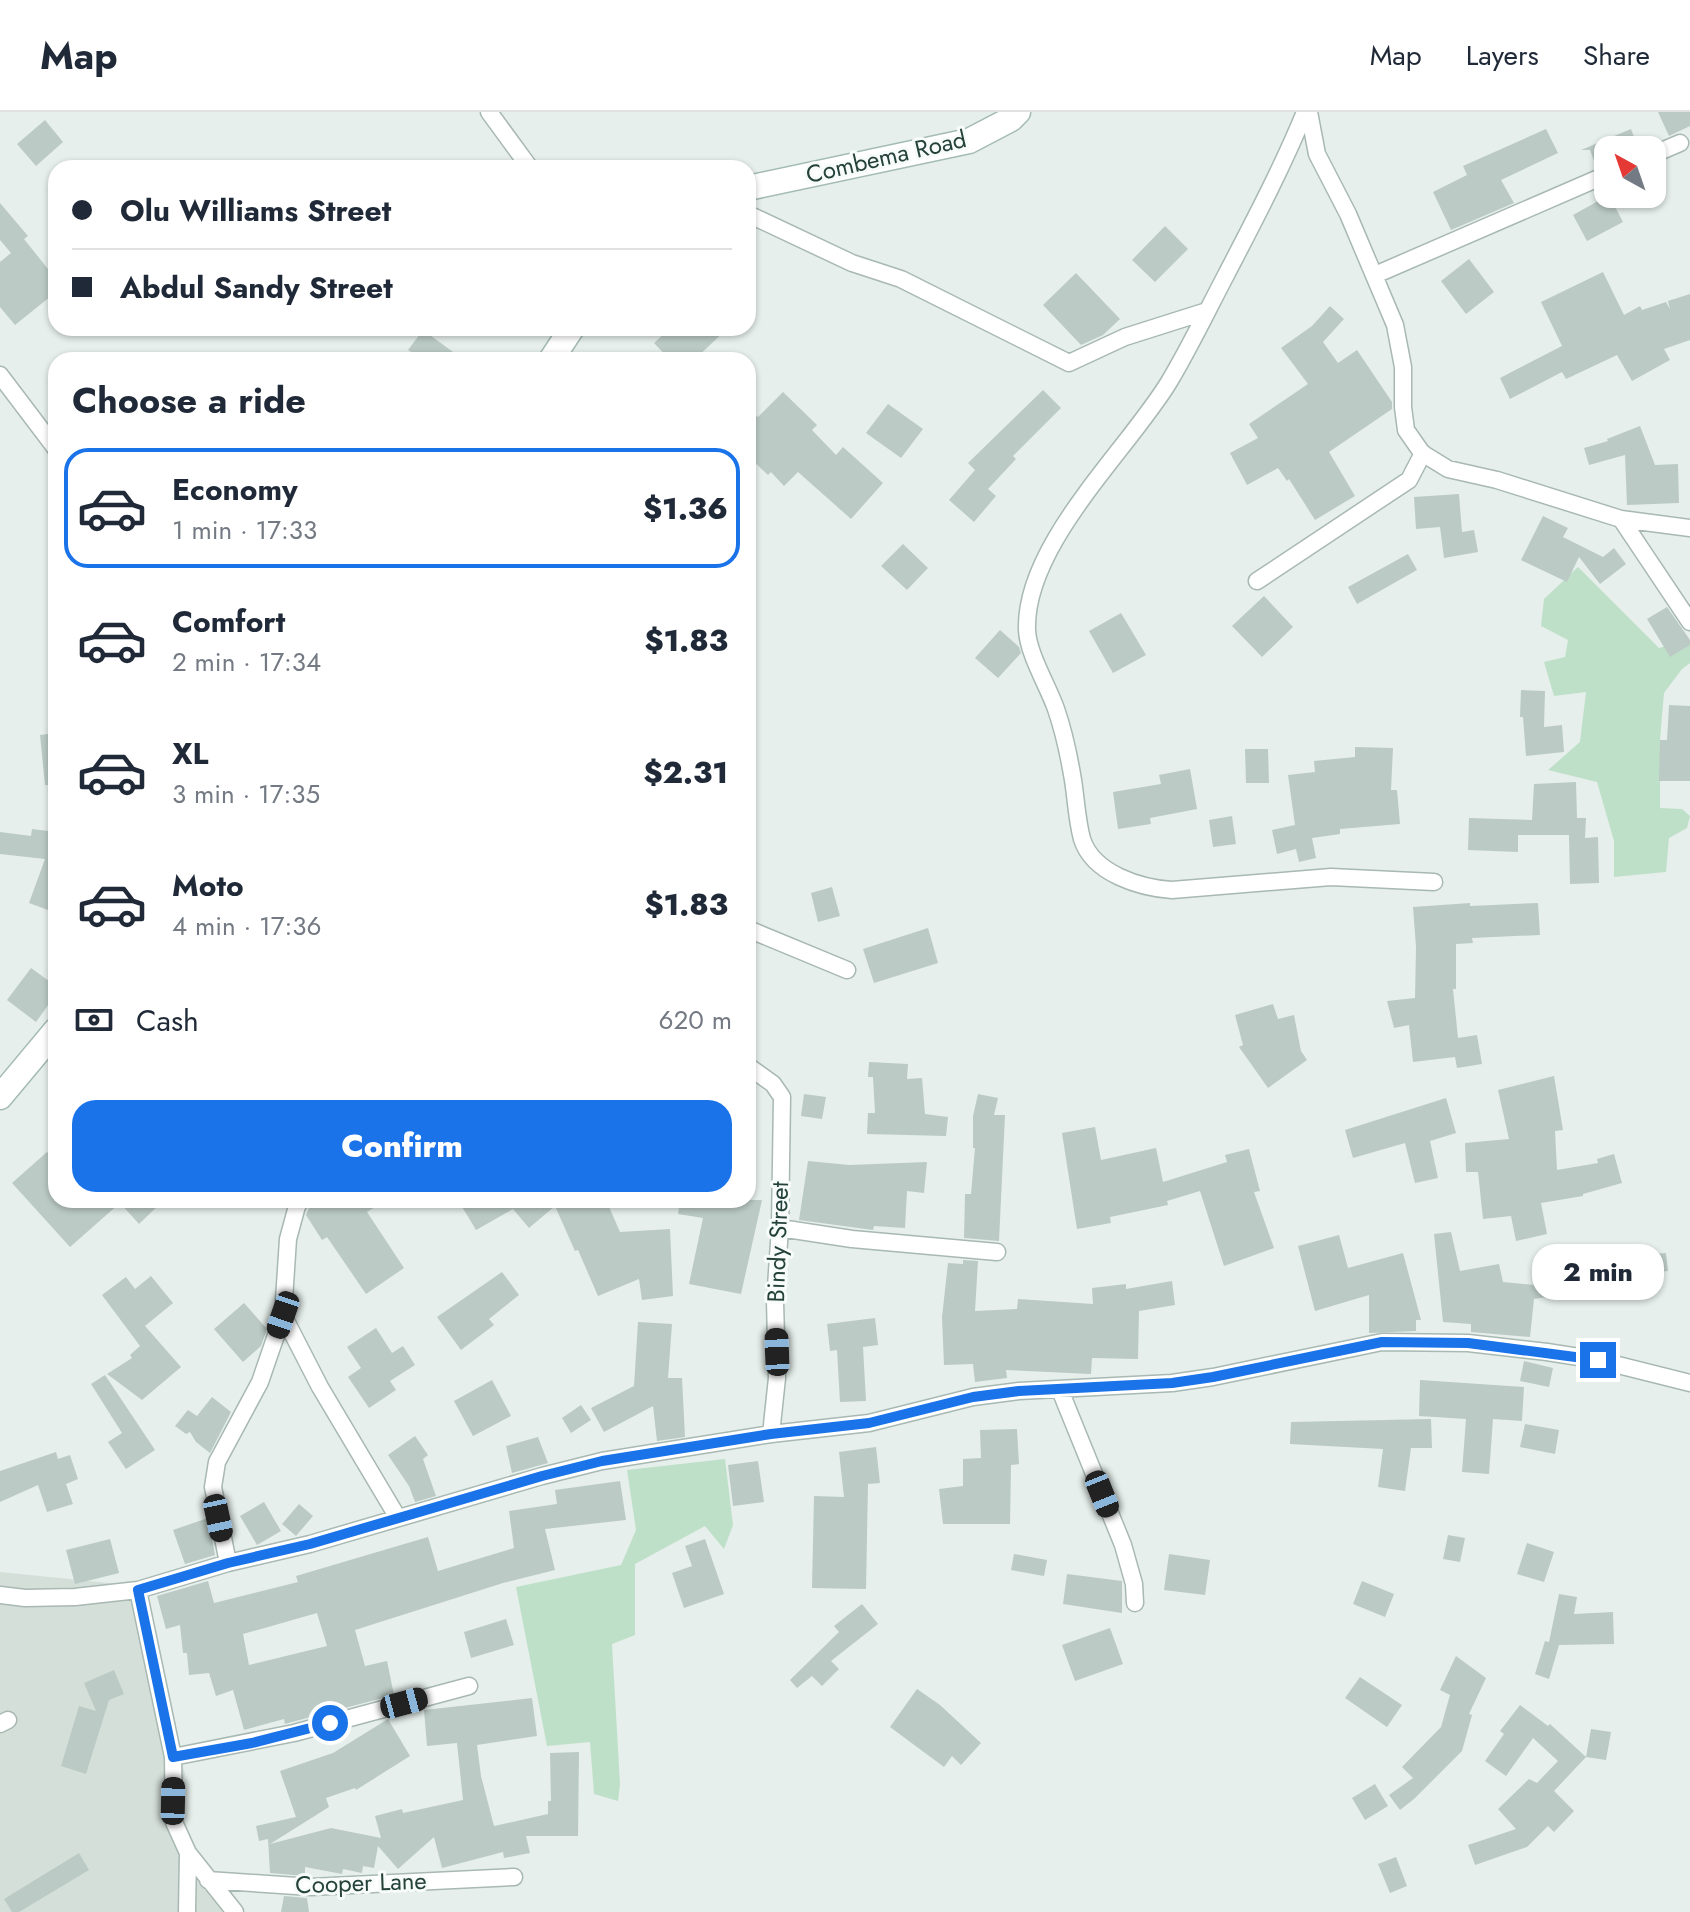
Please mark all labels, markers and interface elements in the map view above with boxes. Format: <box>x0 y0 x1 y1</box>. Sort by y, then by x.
text: Map <box>40 28 118 83</box>
text: Map <box>1370 35 1422 76</box>
text: Layers <box>1466 35 1539 76</box>
text: Share <box>1583 35 1650 76</box>
street label: Combema Road <box>802 121 970 192</box>
north arrow <box>1594 136 1666 208</box>
map controls <box>1594 136 1666 208</box>
text: Olu Williams Street <box>120 189 391 232</box>
text: Abdul Sandy Street <box>120 266 393 309</box>
text: Choose a ride <box>72 374 306 426</box>
text: Economy <box>172 468 298 511</box>
icon: car <box>76 472 148 544</box>
text: $1.36 <box>643 487 728 530</box>
text: 1 min · 17:33 <box>172 511 317 549</box>
text: Comfort <box>172 600 285 643</box>
icon: car <box>76 604 148 676</box>
text: $1.83 <box>644 619 728 662</box>
text: 2 min · 17:34 <box>172 643 321 681</box>
text: XL <box>172 732 208 775</box>
icon: car <box>76 736 148 808</box>
text: $2.31 <box>644 751 728 794</box>
text: 3 min · 17:35 <box>172 775 320 813</box>
text: Moto <box>172 864 244 907</box>
icon: car <box>76 868 148 940</box>
text: $1.83 <box>644 883 728 926</box>
text: 4 min · 17:36 <box>172 907 321 945</box>
icon: cash <box>72 998 116 1042</box>
text: Cash <box>136 999 199 1042</box>
text: 620 m <box>659 1001 732 1039</box>
button: Confirm <box>72 1100 732 1192</box>
street label: Bindy Street <box>758 1181 797 1303</box>
callout: 2 min <box>1532 1244 1664 1300</box>
text: 2 min <box>1563 1253 1633 1291</box>
car <box>264 1288 302 1342</box>
car <box>764 1328 790 1376</box>
route end <box>1580 1342 1616 1378</box>
car <box>1082 1467 1122 1521</box>
car <box>201 1492 235 1544</box>
car <box>378 1685 430 1721</box>
route start <box>312 1705 348 1741</box>
car <box>161 1777 185 1825</box>
street label: Cooper Lane <box>295 1863 427 1902</box>

